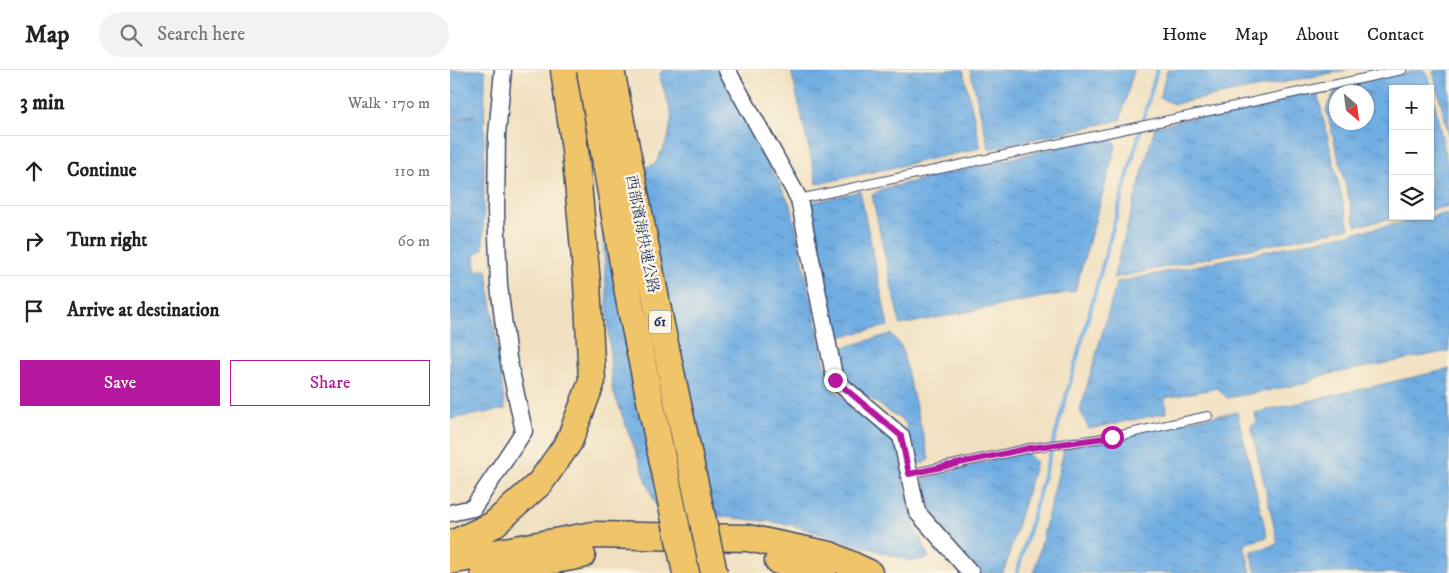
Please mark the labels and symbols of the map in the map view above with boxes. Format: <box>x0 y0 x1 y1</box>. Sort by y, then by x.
north arrow <box>1329 85 1374 130</box>
street label: 西部濱海快速公路 <box>621 173 663 295</box>
road number: 61 <box>649 310 671 334</box>
route end <box>824 369 847 392</box>
route start <box>1101 426 1124 449</box>

